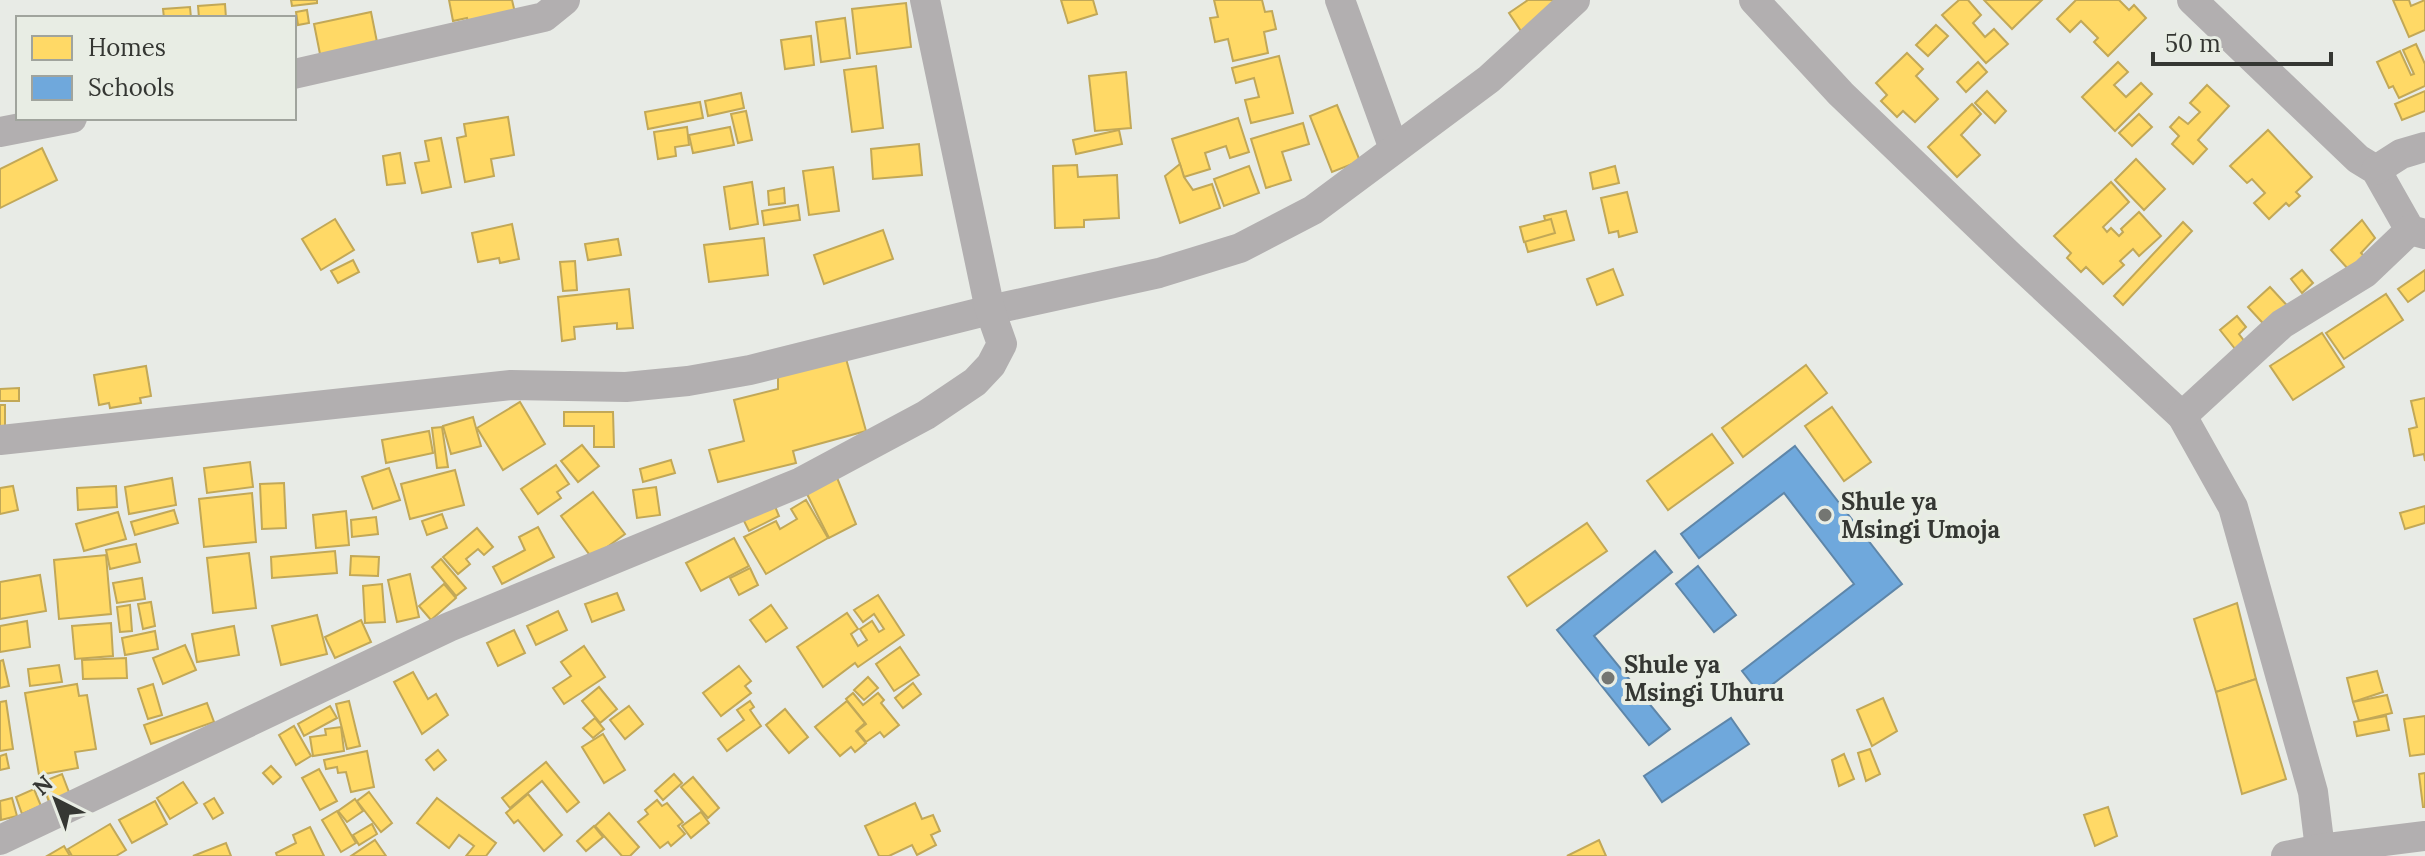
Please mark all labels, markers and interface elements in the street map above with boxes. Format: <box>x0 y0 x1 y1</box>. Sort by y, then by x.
legend <box>16 16 296 120</box>
scale bar <box>2153 16 2331 66</box>
text: 50 m <box>2165 28 2221 59</box>
text: Homes <box>88 32 166 63</box>
text: Schools <box>88 72 174 103</box>
place label: Shule ya Msingi Umoja <box>1841 486 2000 545</box>
marker: Shule ya Msingi Umoja <box>1816 506 1834 524</box>
place label: Shule ya Msingi Uhuru <box>1624 649 1784 708</box>
marker: Shule ya Msingi Uhuru <box>1599 669 1617 687</box>
north arrow <box>16 760 96 840</box>
text: N <box>27 769 58 801</box>

